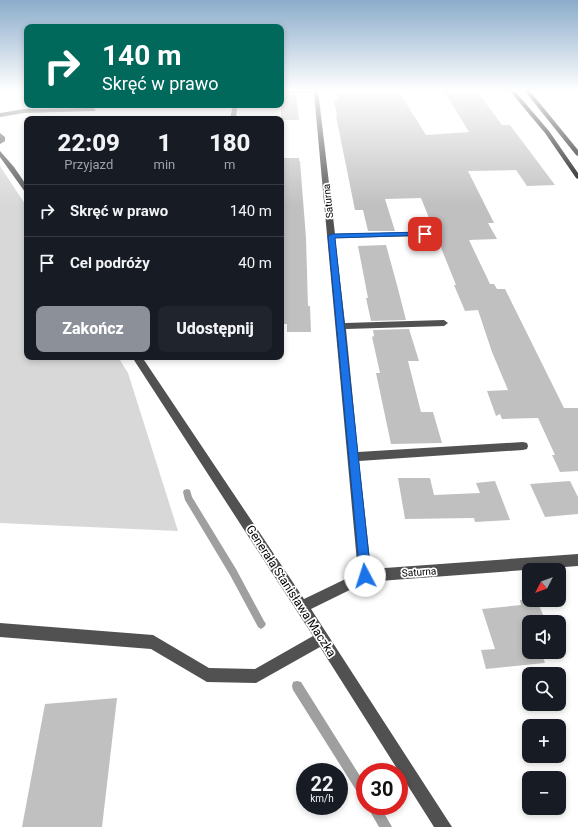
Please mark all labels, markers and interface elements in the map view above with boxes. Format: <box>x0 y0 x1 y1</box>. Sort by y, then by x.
text: 140 m <box>102 39 181 72</box>
icon: right <box>36 40 88 92</box>
text: Skręć w prawo <box>102 73 219 94</box>
text: 22:09 <box>58 129 120 157</box>
text: 1 <box>157 129 171 157</box>
text: 180 <box>209 129 250 157</box>
text: Przyjazd <box>64 157 113 172</box>
text: min <box>154 157 175 172</box>
text: m <box>224 157 235 172</box>
street label: Saturna <box>321 183 335 219</box>
icon: right <box>36 200 58 222</box>
text: Skręć w prawo <box>70 202 168 220</box>
text: 140 m <box>230 202 272 220</box>
pin <box>408 217 442 251</box>
icon: arrive <box>414 223 436 245</box>
icon: arrive <box>36 252 58 274</box>
text: Cel podróży <box>70 254 150 272</box>
text: 40 m <box>238 254 272 272</box>
button: Zakończ <box>36 306 150 352</box>
button: Udostępnij <box>158 306 272 352</box>
street label: Generała Stanisława Maczka <box>243 523 339 659</box>
position arrow <box>344 555 386 597</box>
north arrow <box>522 563 566 607</box>
map controls <box>522 563 566 815</box>
street label: Saturna <box>401 565 437 579</box>
button: sound <box>522 615 566 659</box>
button: search <box>522 667 566 711</box>
button: + <box>522 719 566 763</box>
speed limit sign: 30 <box>356 763 408 815</box>
button: − <box>522 771 566 815</box>
text: 22 <box>311 772 333 796</box>
text: km/h <box>310 793 334 804</box>

